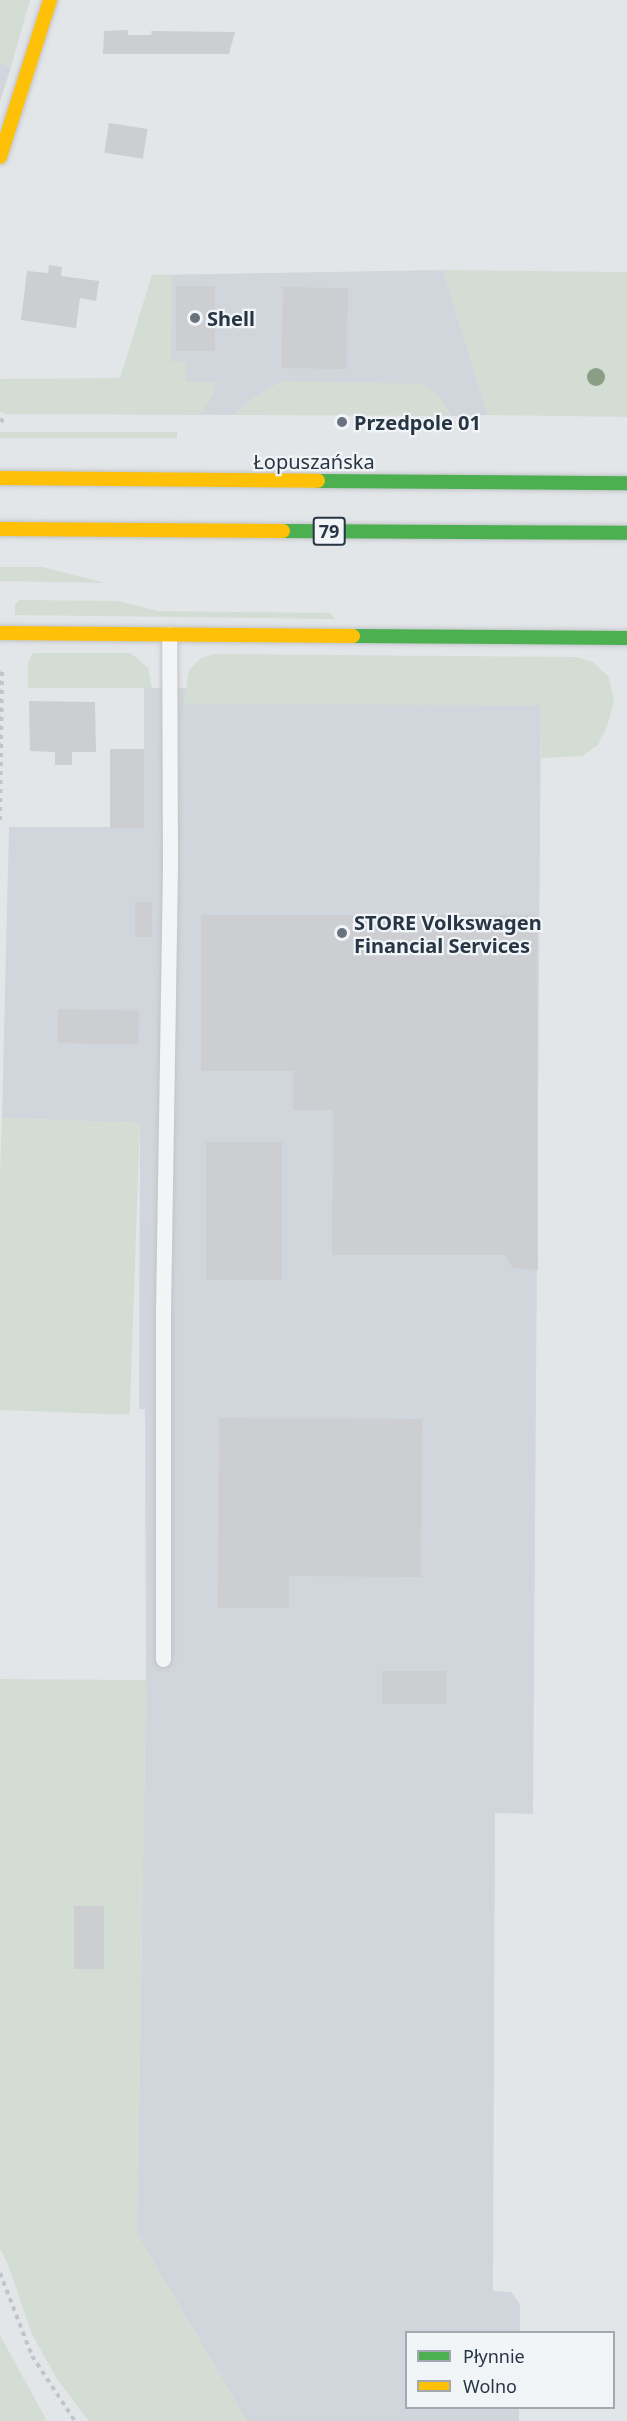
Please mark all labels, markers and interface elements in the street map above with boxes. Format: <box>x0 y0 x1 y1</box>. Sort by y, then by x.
place label: Shell <box>207 306 255 330</box>
marker: Shell <box>188 311 202 325</box>
place label: Przedpole 01 <box>354 410 481 434</box>
marker: Przedpole 01 <box>335 415 349 429</box>
street label: Łopuszańska <box>253 449 375 473</box>
road number: 79 <box>312 516 346 546</box>
place label: STORE Volkswagen Financial Services <box>354 910 542 957</box>
marker: STORE Volkswagen Financial Services <box>335 926 349 940</box>
legend <box>405 2331 615 2409</box>
text: Płynnie <box>463 2344 525 2368</box>
text: Wolno <box>463 2374 517 2398</box>

